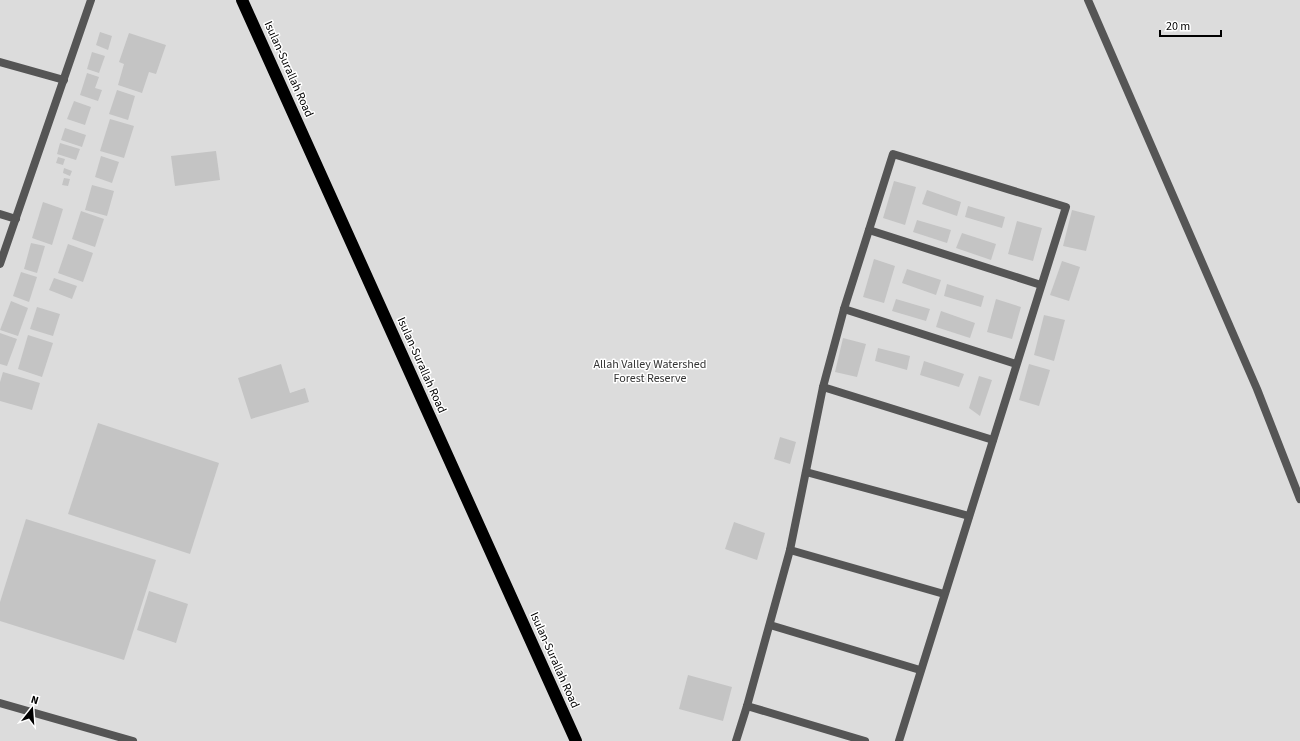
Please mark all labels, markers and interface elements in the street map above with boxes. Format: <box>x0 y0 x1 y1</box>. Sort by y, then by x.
scale bar <box>1160 12 1221 38</box>
street label: Isulan-Surallah Road <box>260 18 317 120</box>
text: 20 m <box>1166 18 1190 35</box>
street label: Isulan-Surallah Road <box>393 314 450 416</box>
park label: Allah Valley Watershed Forest Reserve <box>594 356 706 387</box>
street label: Isulan-Surallah Road <box>526 609 583 711</box>
north arrow <box>12 689 52 729</box>
text: N <box>29 692 40 708</box>

